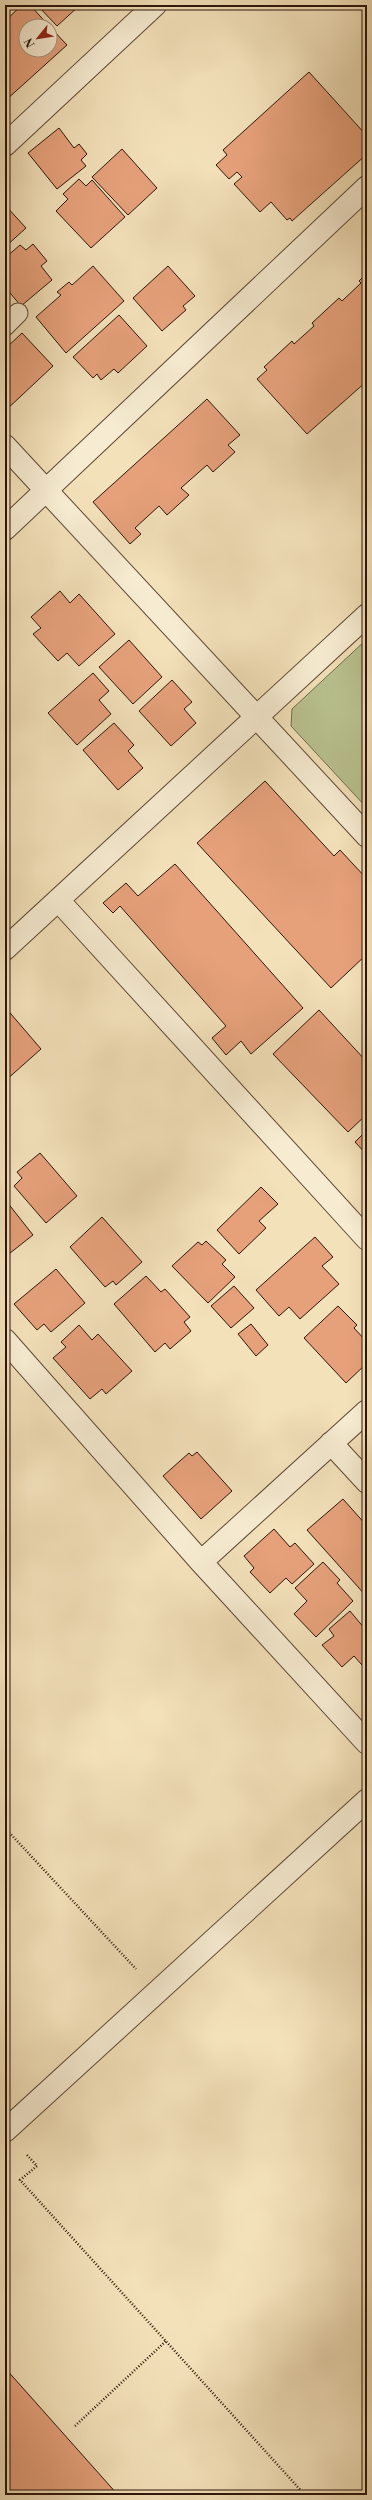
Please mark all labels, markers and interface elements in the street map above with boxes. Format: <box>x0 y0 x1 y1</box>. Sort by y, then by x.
north arrow <box>18 18 58 58</box>
text: N <box>22 35 38 50</box>

